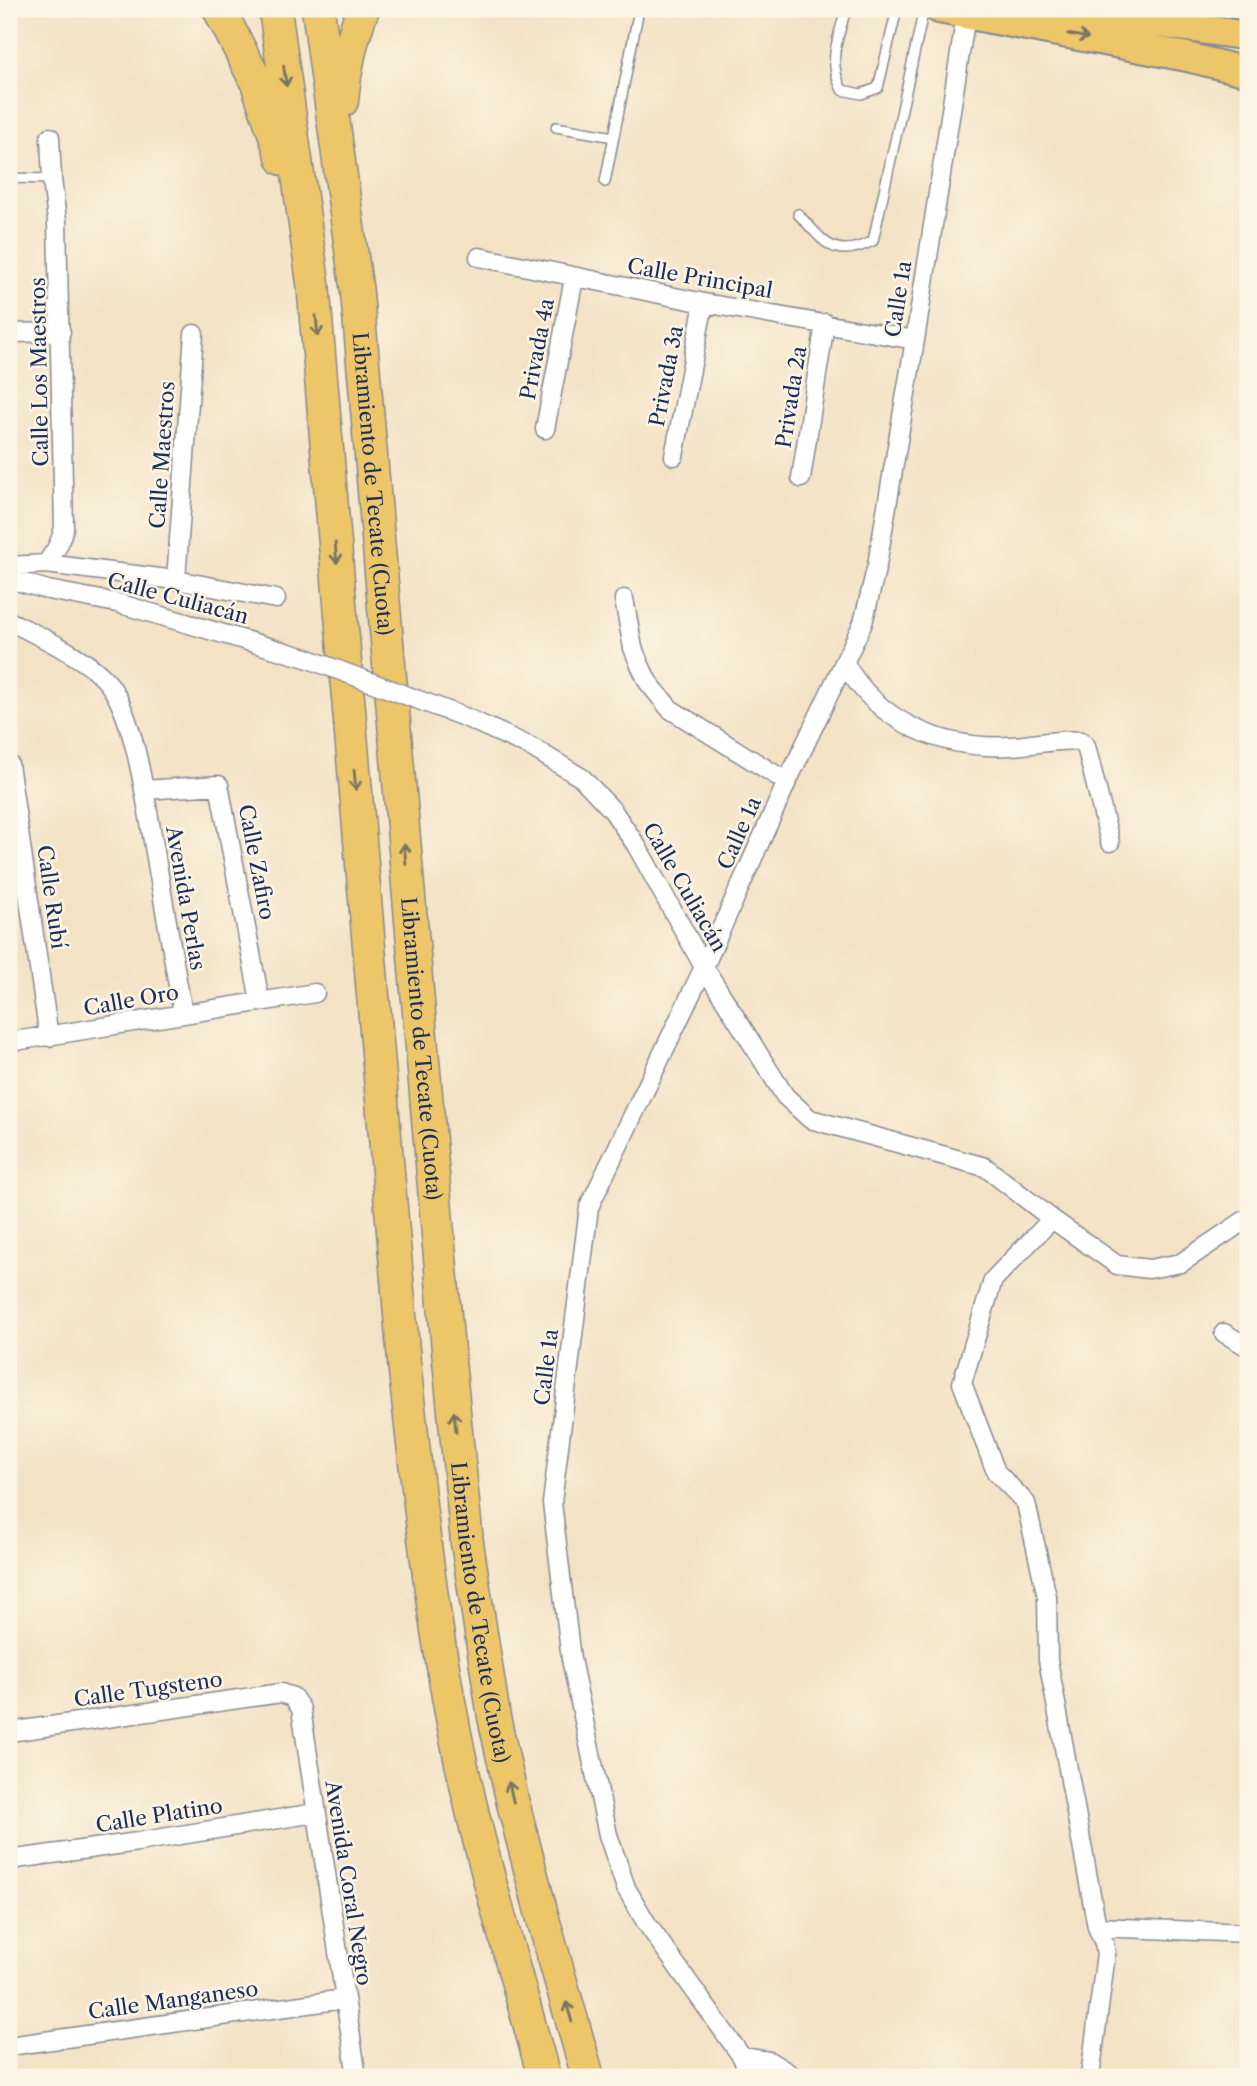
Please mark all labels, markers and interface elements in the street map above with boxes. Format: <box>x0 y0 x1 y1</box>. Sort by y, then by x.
one-way arrow <box>1066 30 1089 44</box>
one-way arrow <box>279 64 292 87</box>
street label: Calle Principal <box>625 253 775 303</box>
street label: Calle 1a <box>880 258 917 339</box>
street label: Calle Los Maestros <box>25 277 53 467</box>
street label: Privada 4a <box>515 295 559 402</box>
one-way arrow <box>311 314 324 337</box>
street label: Privada 3a <box>644 322 688 429</box>
street label: Libramiento de Tecate (Cuota) <box>348 331 399 636</box>
street label: Privada 2a <box>771 343 812 450</box>
street label: Calle Maestros <box>144 380 180 530</box>
one-way arrow <box>330 541 343 564</box>
street label: Calle Culiacán <box>105 567 251 629</box>
one-way arrow <box>349 768 362 790</box>
street label: Calle 1a <box>712 792 766 873</box>
street label: Calle Zafiro <box>234 802 280 922</box>
street label: Calle Culiacán <box>638 818 732 956</box>
street label: Avenida Perlas <box>161 823 211 972</box>
one-way arrow <box>398 843 411 865</box>
street label: Calle Rubí <box>32 844 72 950</box>
street label: Libramiento de Tecate (Cuota) <box>397 896 448 1201</box>
street label: Calle Oro <box>82 979 180 1021</box>
street label: Calle 1a <box>529 1326 563 1407</box>
one-way arrow <box>448 1411 461 1434</box>
street label: Libramiento de Tecate (Cuota) <box>447 1461 516 1765</box>
street label: Calle Tugsteno <box>72 1666 224 1712</box>
street label: Avenida Coral Negro <box>320 1778 378 1987</box>
one-way arrow <box>503 1781 517 1804</box>
street label: Calle Platino <box>94 1793 224 1837</box>
street label: Calle Manganeso <box>86 1976 260 2024</box>
one-way arrow <box>562 2001 575 2023</box>

